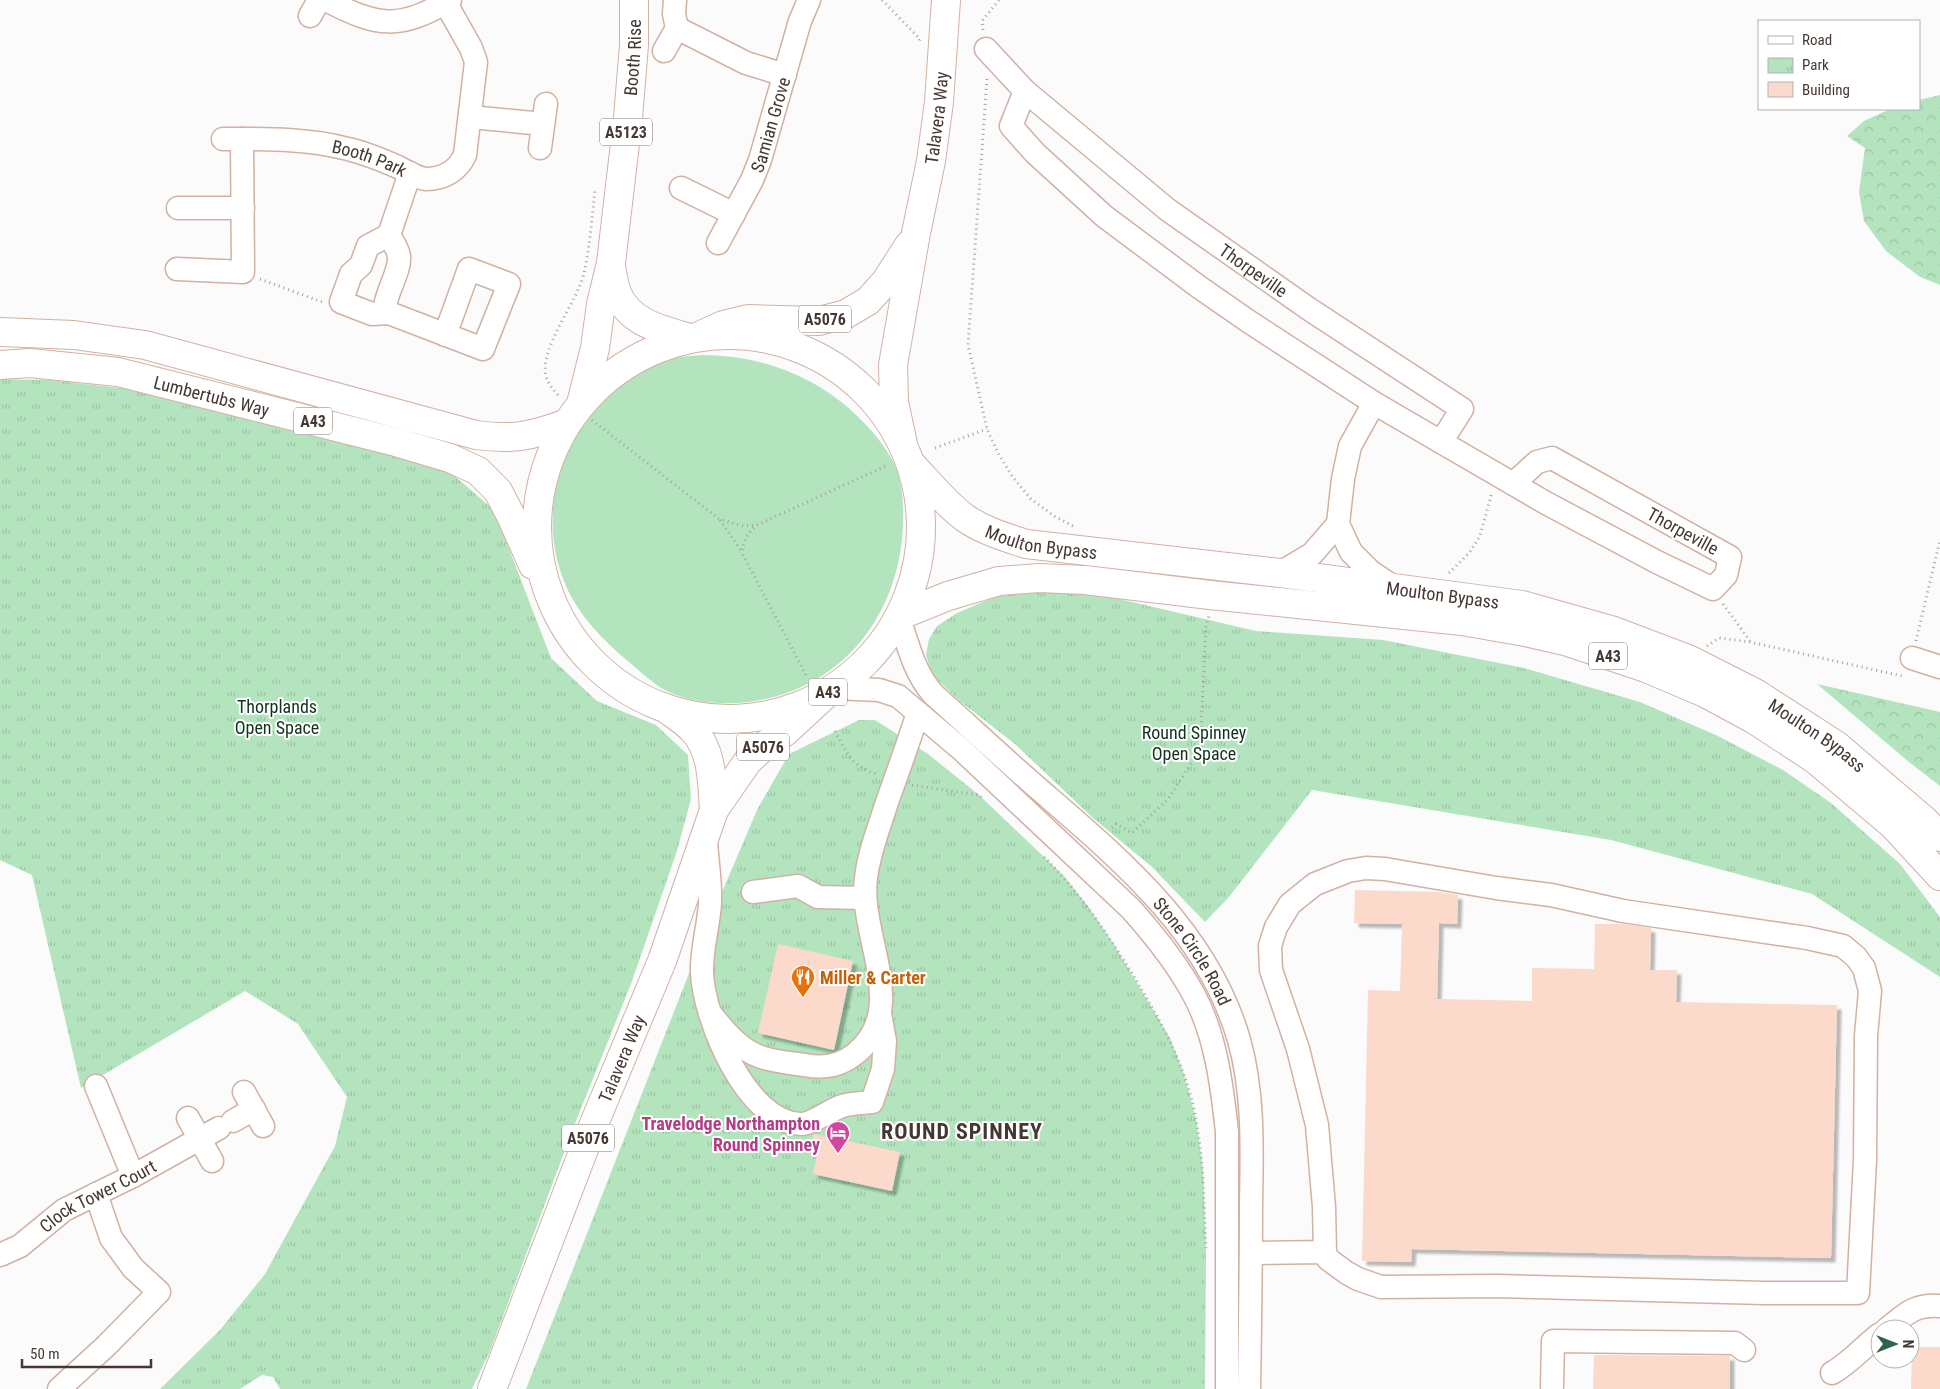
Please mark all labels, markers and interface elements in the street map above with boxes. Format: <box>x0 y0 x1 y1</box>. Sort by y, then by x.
street label: Booth Rise <box>619 19 645 96</box>
legend <box>1758 20 1920 110</box>
text: Road <box>1802 31 1832 49</box>
text: Park <box>1802 56 1829 74</box>
street label: Talavera Way <box>920 70 952 165</box>
street label: Samian Grove <box>746 75 794 175</box>
text: Building <box>1802 81 1850 99</box>
road number: A5123 <box>600 118 652 146</box>
street label: Booth Park <box>330 135 411 180</box>
street label: Thorpeville <box>1216 239 1292 301</box>
road number: A5076 <box>799 306 851 332</box>
street label: Lumbertubs Way <box>152 371 272 420</box>
road number: A43 <box>294 408 332 434</box>
street label: Thorpeville <box>1644 503 1722 559</box>
street label: Moulton Bypass <box>982 520 1098 563</box>
street label: Moulton Bypass <box>1385 577 1501 612</box>
road number: A43 <box>1589 642 1627 669</box>
road number: A43 <box>809 679 847 706</box>
street label: Moulton Bypass <box>1765 694 1870 776</box>
park label: Thorplands Open Space <box>235 696 319 738</box>
park label: Round Spinney Open Space <box>1142 722 1247 764</box>
road number: A5076 <box>737 734 789 760</box>
street label: Stone Circle Road <box>1149 893 1236 1008</box>
restaurant icon: Miller & Carter <box>790 964 816 998</box>
place label: Miller & Carter <box>820 967 926 988</box>
street label: Talavera Way <box>594 1011 649 1105</box>
place label: Travelodge Northampton Round Spinney <box>641 1113 820 1155</box>
district label: ROUND SPINNEY <box>881 1119 1043 1144</box>
hotel icon: Travelodge Northampton Round Spinney <box>825 1120 851 1154</box>
road number: A5076 <box>562 1124 614 1152</box>
street label: Clock Tower Court <box>35 1155 159 1236</box>
north arrow <box>1870 1319 1920 1369</box>
scale bar <box>22 1336 151 1368</box>
text: N <box>1900 1340 1916 1348</box>
text: 50 m <box>30 1345 60 1363</box>

